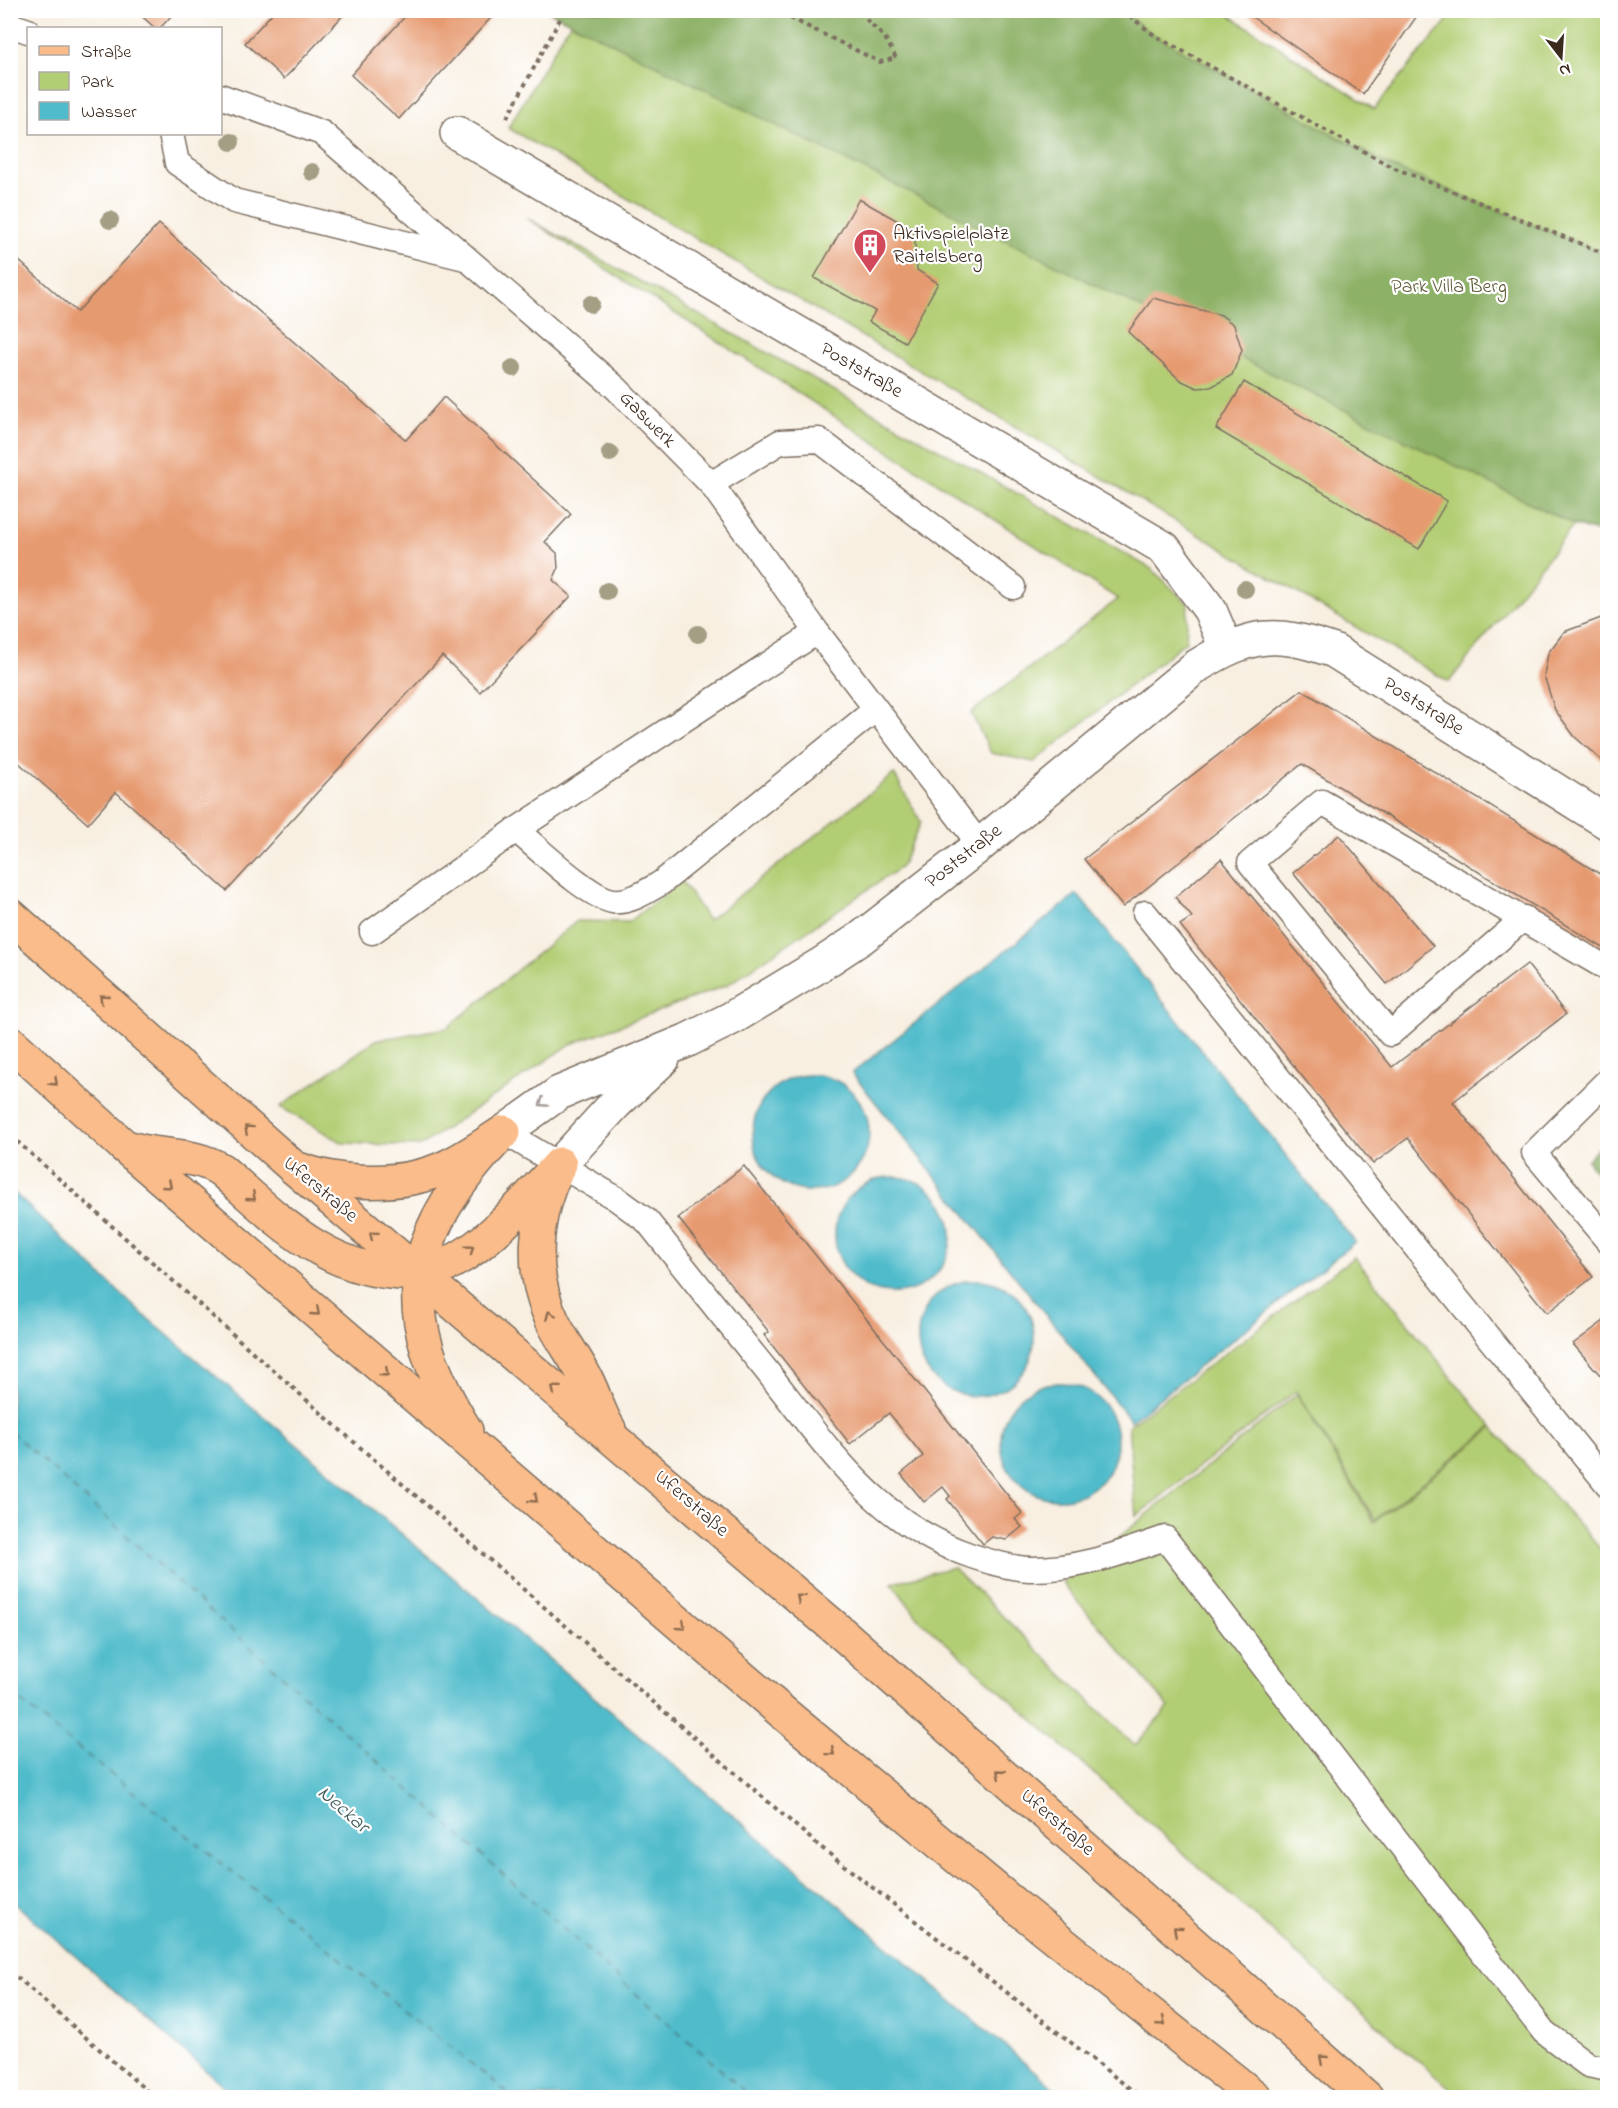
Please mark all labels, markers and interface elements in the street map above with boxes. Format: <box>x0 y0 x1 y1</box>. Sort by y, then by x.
legend <box>27 27 222 135</box>
north arrow <box>1531 27 1591 87</box>
text: Straße <box>81 40 132 66</box>
text: N <box>1556 56 1573 83</box>
text: Park <box>81 70 114 96</box>
text: Wasser <box>81 100 137 126</box>
place label: Aktivspielplatz Raitelsberg <box>893 220 1009 273</box>
building icon: Aktivspielplatz Raitelsberg <box>852 227 888 274</box>
park label: Park Villa Berg <box>1391 273 1507 303</box>
street label: Poststraße <box>814 336 908 406</box>
street label: Gaswerk <box>612 385 682 455</box>
street label: Poststraße <box>1377 671 1469 743</box>
street label: Poststraße <box>919 818 1009 896</box>
one-way arrow <box>99 994 110 1005</box>
one-way arrow <box>46 1074 57 1085</box>
one-way arrow <box>538 1096 549 1107</box>
one-way arrow <box>244 1125 255 1136</box>
street label: Uferstraße <box>276 1150 364 1230</box>
one-way arrow <box>161 1177 172 1188</box>
one-way arrow <box>246 1189 257 1200</box>
one-way arrow <box>369 1231 380 1242</box>
one-way arrow <box>464 1245 475 1256</box>
one-way arrow <box>309 1305 320 1316</box>
one-way arrow <box>545 1310 557 1321</box>
one-way arrow <box>379 1365 390 1376</box>
one-way arrow <box>551 1385 562 1396</box>
street label: Uferstraße <box>647 1463 735 1545</box>
one-way arrow <box>527 1492 538 1503</box>
one-way arrow <box>796 1594 807 1605</box>
one-way arrow <box>675 1619 686 1630</box>
one-way arrow <box>824 1745 835 1756</box>
one-way arrow <box>996 1769 1006 1780</box>
water label: Neckar <box>311 1779 377 1843</box>
street label: Uferstraße <box>1013 1782 1101 1864</box>
one-way arrow <box>1173 1926 1184 1937</box>
one-way arrow <box>1155 2015 1166 2026</box>
one-way arrow <box>1319 2055 1330 2066</box>

